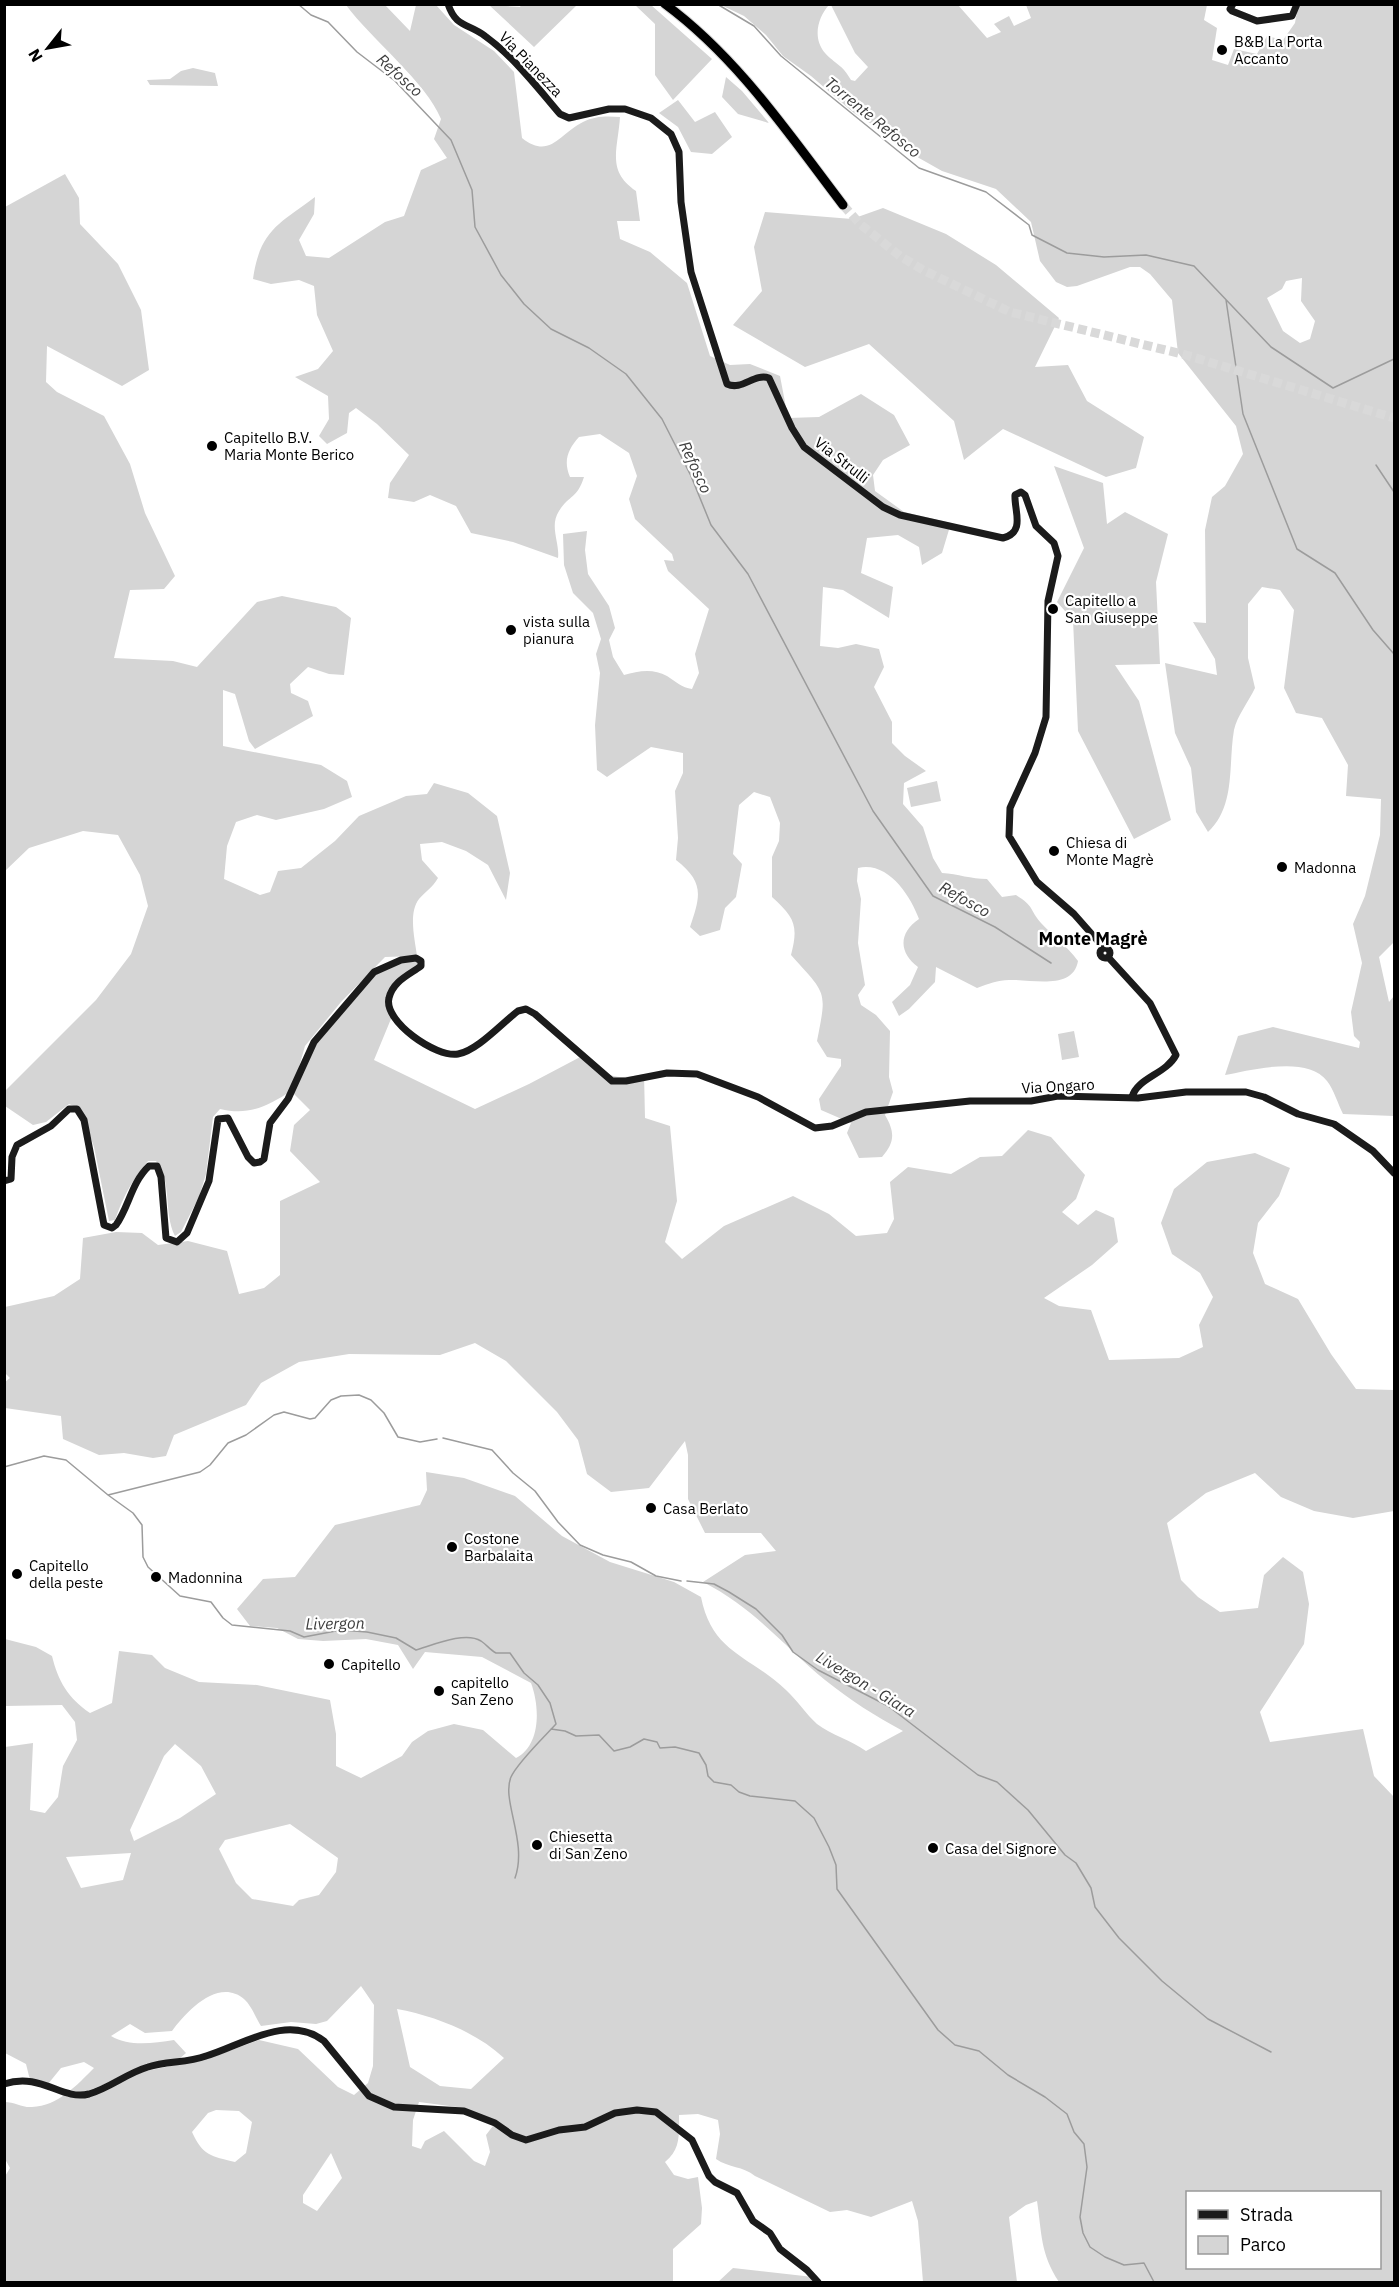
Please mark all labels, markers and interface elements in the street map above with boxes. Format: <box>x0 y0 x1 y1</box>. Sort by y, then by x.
north arrow <box>18 18 78 78</box>
street label: Via Pianezza <box>495 27 567 101</box>
place label: B&B La Porta Accanto <box>1234 32 1323 68</box>
marker: B&B La Porta Accanto <box>1215 43 1229 57</box>
text: N <box>24 46 47 66</box>
water label: Refosco <box>373 49 427 101</box>
water label: Torrente Refosco <box>821 72 925 162</box>
place label: Capitello B.V. Maria Monte Berico <box>224 428 354 464</box>
street label: Via Strulli <box>811 433 873 487</box>
water label: Refosco <box>675 438 717 496</box>
marker: Capitello B.V. Maria Monte Berico <box>205 439 219 453</box>
place label: Capitello a San Giuseppe <box>1065 591 1158 627</box>
marker: Capitello a San Giuseppe <box>1046 602 1060 616</box>
place label: vista sulla pianura <box>523 612 590 648</box>
marker: vista sulla pianura <box>504 623 518 637</box>
place label: Chiesa di Monte Magrè <box>1066 833 1154 869</box>
marker: Chiesa di Monte Magrè <box>1047 844 1061 858</box>
place label: Madonna <box>1294 858 1356 877</box>
marker: Madonna <box>1275 860 1289 874</box>
water label: Refosco <box>936 877 994 921</box>
district label: Monte Magrè <box>1038 927 1148 950</box>
street label: Via Ongaro <box>1021 1075 1095 1097</box>
place label: Casa Berlato <box>663 1499 748 1518</box>
marker: Casa Berlato <box>644 1501 658 1515</box>
place label: Costone Barbalaita <box>464 1529 533 1565</box>
marker: Costone Barbalaita <box>445 1540 459 1554</box>
place label: Capitello della peste <box>29 1556 103 1592</box>
marker: Capitello della peste <box>10 1567 24 1581</box>
place label: Madonnina <box>168 1568 243 1587</box>
marker: Madonnina <box>149 1570 163 1584</box>
water label: Livergon <box>305 1612 365 1634</box>
water label: Livergon - Giara <box>813 1647 919 1721</box>
place label: Capitello <box>341 1655 401 1674</box>
marker: Capitello <box>322 1657 336 1671</box>
place label: capitello San Zeno <box>451 1673 514 1709</box>
marker: capitello San Zeno <box>432 1684 446 1698</box>
place label: Chiesetta di San Zeno <box>549 1827 628 1863</box>
marker: Chiesetta di San Zeno <box>530 1838 544 1852</box>
place label: Casa del Signore <box>945 1839 1057 1858</box>
marker: Casa del Signore <box>926 1841 940 1855</box>
legend <box>1186 2191 1381 2269</box>
text: Strada <box>1240 2203 1293 2226</box>
text: Parco <box>1240 2233 1286 2256</box>

